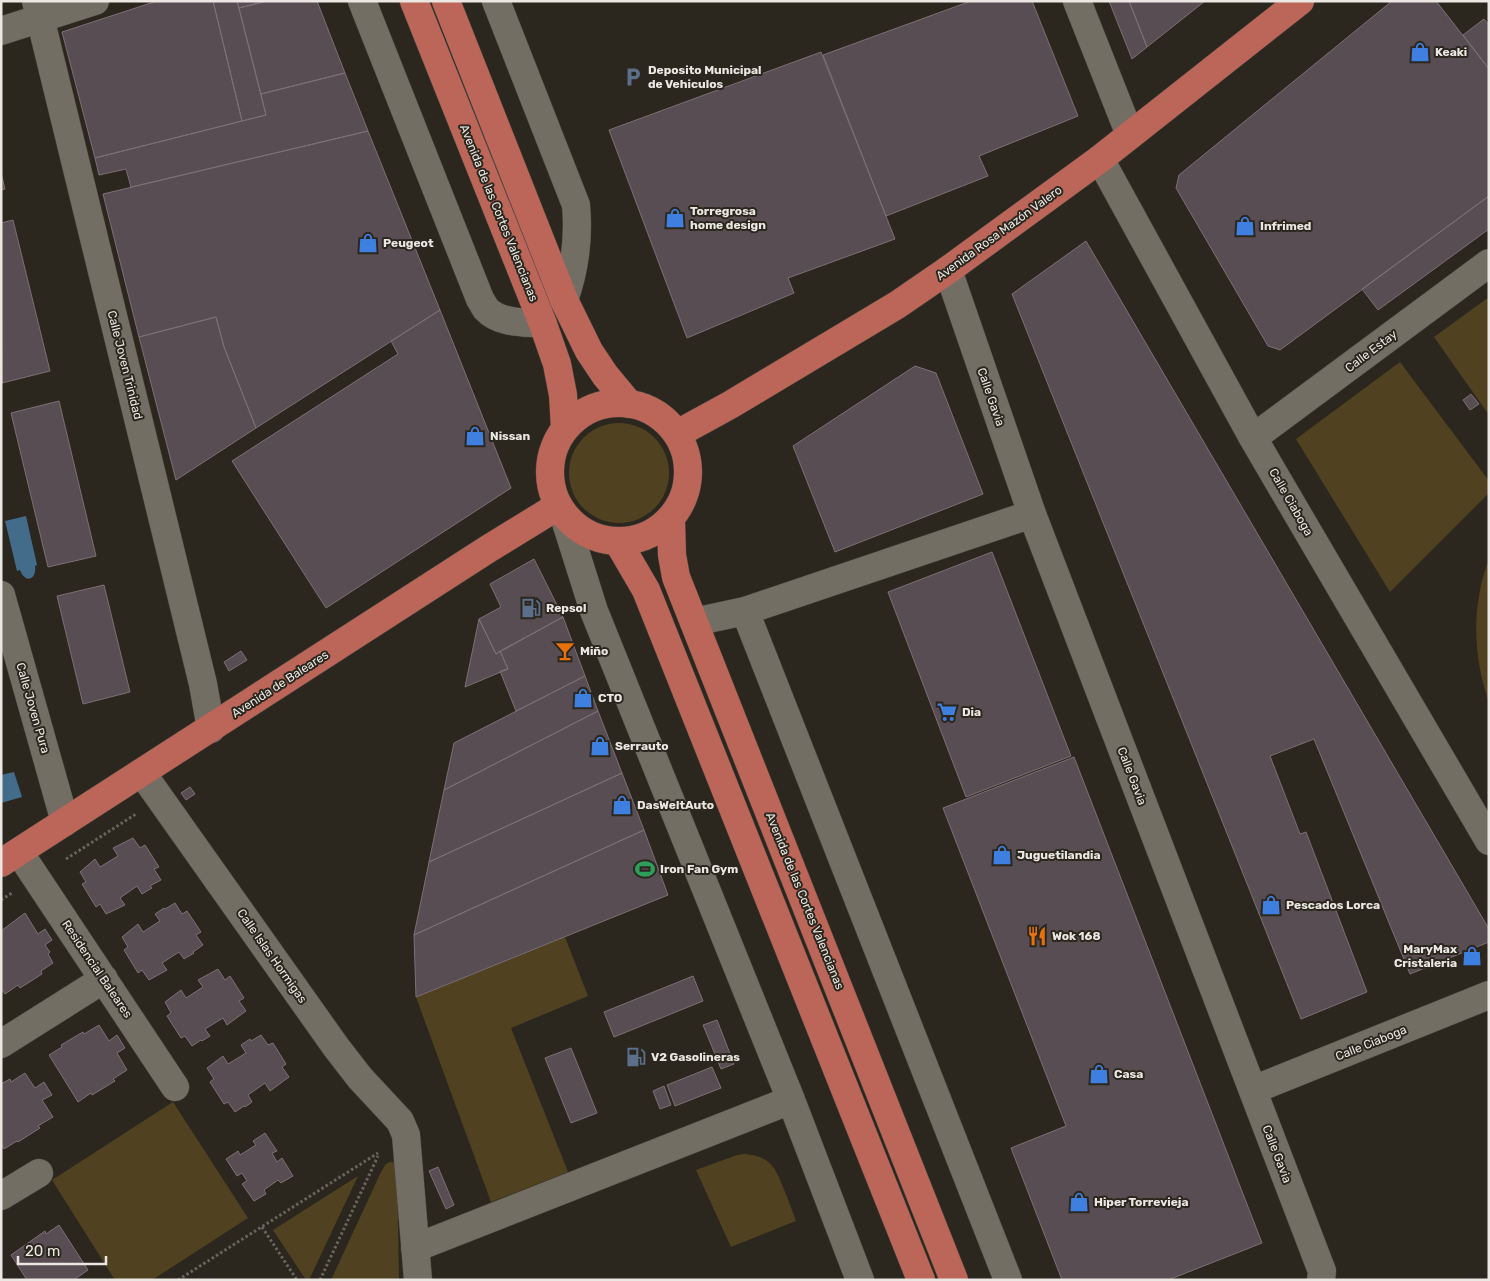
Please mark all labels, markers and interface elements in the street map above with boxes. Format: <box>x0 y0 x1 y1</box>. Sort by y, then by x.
shop icon: Keaki <box>1409 41 1431 63</box>
place label: Keaki <box>1435 45 1467 59</box>
place label: Deposito Municipal de Vehiculos <box>648 63 762 91</box>
parking icon: Deposito Municipal de Vehiculos <box>622 66 644 88</box>
street label: Avenida de las Cortes Valencianas <box>457 122 541 304</box>
street label: Avenida Rosa Mazón Valero <box>933 183 1065 283</box>
place label: Torregrosa home design <box>690 204 766 232</box>
shop icon: Torregrosa home design <box>664 207 686 229</box>
shop icon: Infrimed <box>1234 215 1256 237</box>
place label: Infrimed <box>1260 219 1311 233</box>
shop icon: Peugeot <box>357 232 379 254</box>
place label: Peugeot <box>383 236 434 250</box>
street label: Calle Joven Trinidad <box>105 309 145 421</box>
street label: Calle Estay <box>1342 327 1400 375</box>
street label: Calle Gavia <box>974 366 1008 428</box>
shop icon: Nissan <box>464 425 486 447</box>
place label: Nissan <box>490 429 530 443</box>
street label: Calle Ciaboga <box>1266 466 1316 538</box>
fuel station icon: Repsol <box>520 597 542 619</box>
place label: Repsol <box>546 601 586 615</box>
bar icon: Miño <box>554 640 576 662</box>
place label: Miño <box>580 644 608 658</box>
street label: Avenida de Baleares <box>229 647 331 721</box>
street label: Calle Joven Pura <box>13 661 53 755</box>
shop icon: CTO <box>572 687 594 709</box>
place label: CTO <box>598 691 622 705</box>
supermarket icon: Dia <box>936 701 958 723</box>
place label: Dia <box>962 705 981 719</box>
shop icon: Serrauto <box>589 735 611 757</box>
place label: Serrauto <box>615 739 669 753</box>
street label: Calle Gavia <box>1115 745 1149 807</box>
shop icon: DasWeltAuto <box>611 794 633 816</box>
place label: DasWeltAuto <box>637 798 714 812</box>
street label: Avenida de las Cortes Valencianas <box>763 810 847 992</box>
shop icon: Juguetilandia <box>991 844 1013 866</box>
place label: Juguetilandia <box>1017 848 1100 862</box>
sports icon: Iron Fan Gym <box>634 858 656 880</box>
place label: Iron Fan Gym <box>660 862 738 876</box>
shop icon: Pescados Lorca <box>1260 894 1282 916</box>
place label: Pescados Lorca <box>1286 898 1380 912</box>
street label: Calle Islas Hormigas <box>234 906 310 1006</box>
street label: Residencial Baleares <box>59 917 135 1021</box>
restaurant icon: Wok 168 <box>1026 925 1048 947</box>
place label: Wok 168 <box>1052 929 1101 943</box>
place label: MaryMax Cristaleria <box>1394 942 1457 970</box>
shop icon: MaryMax Cristaleria <box>1461 945 1483 967</box>
street label: Calle Ciaboga <box>1333 1022 1409 1064</box>
fuel station icon: V2 Gasolineras <box>625 1046 647 1068</box>
place label: V2 Gasolineras <box>651 1050 740 1064</box>
shop icon: Casa <box>1088 1063 1110 1085</box>
place label: Casa <box>1114 1067 1143 1081</box>
street label: Calle Gavia <box>1260 1123 1294 1185</box>
shop icon: Hiper Torrevieja <box>1068 1191 1090 1213</box>
place label: Hiper Torrevieja <box>1094 1195 1189 1209</box>
scale bar <box>18 1234 105 1266</box>
text: 20 m <box>25 1242 60 1260</box>

